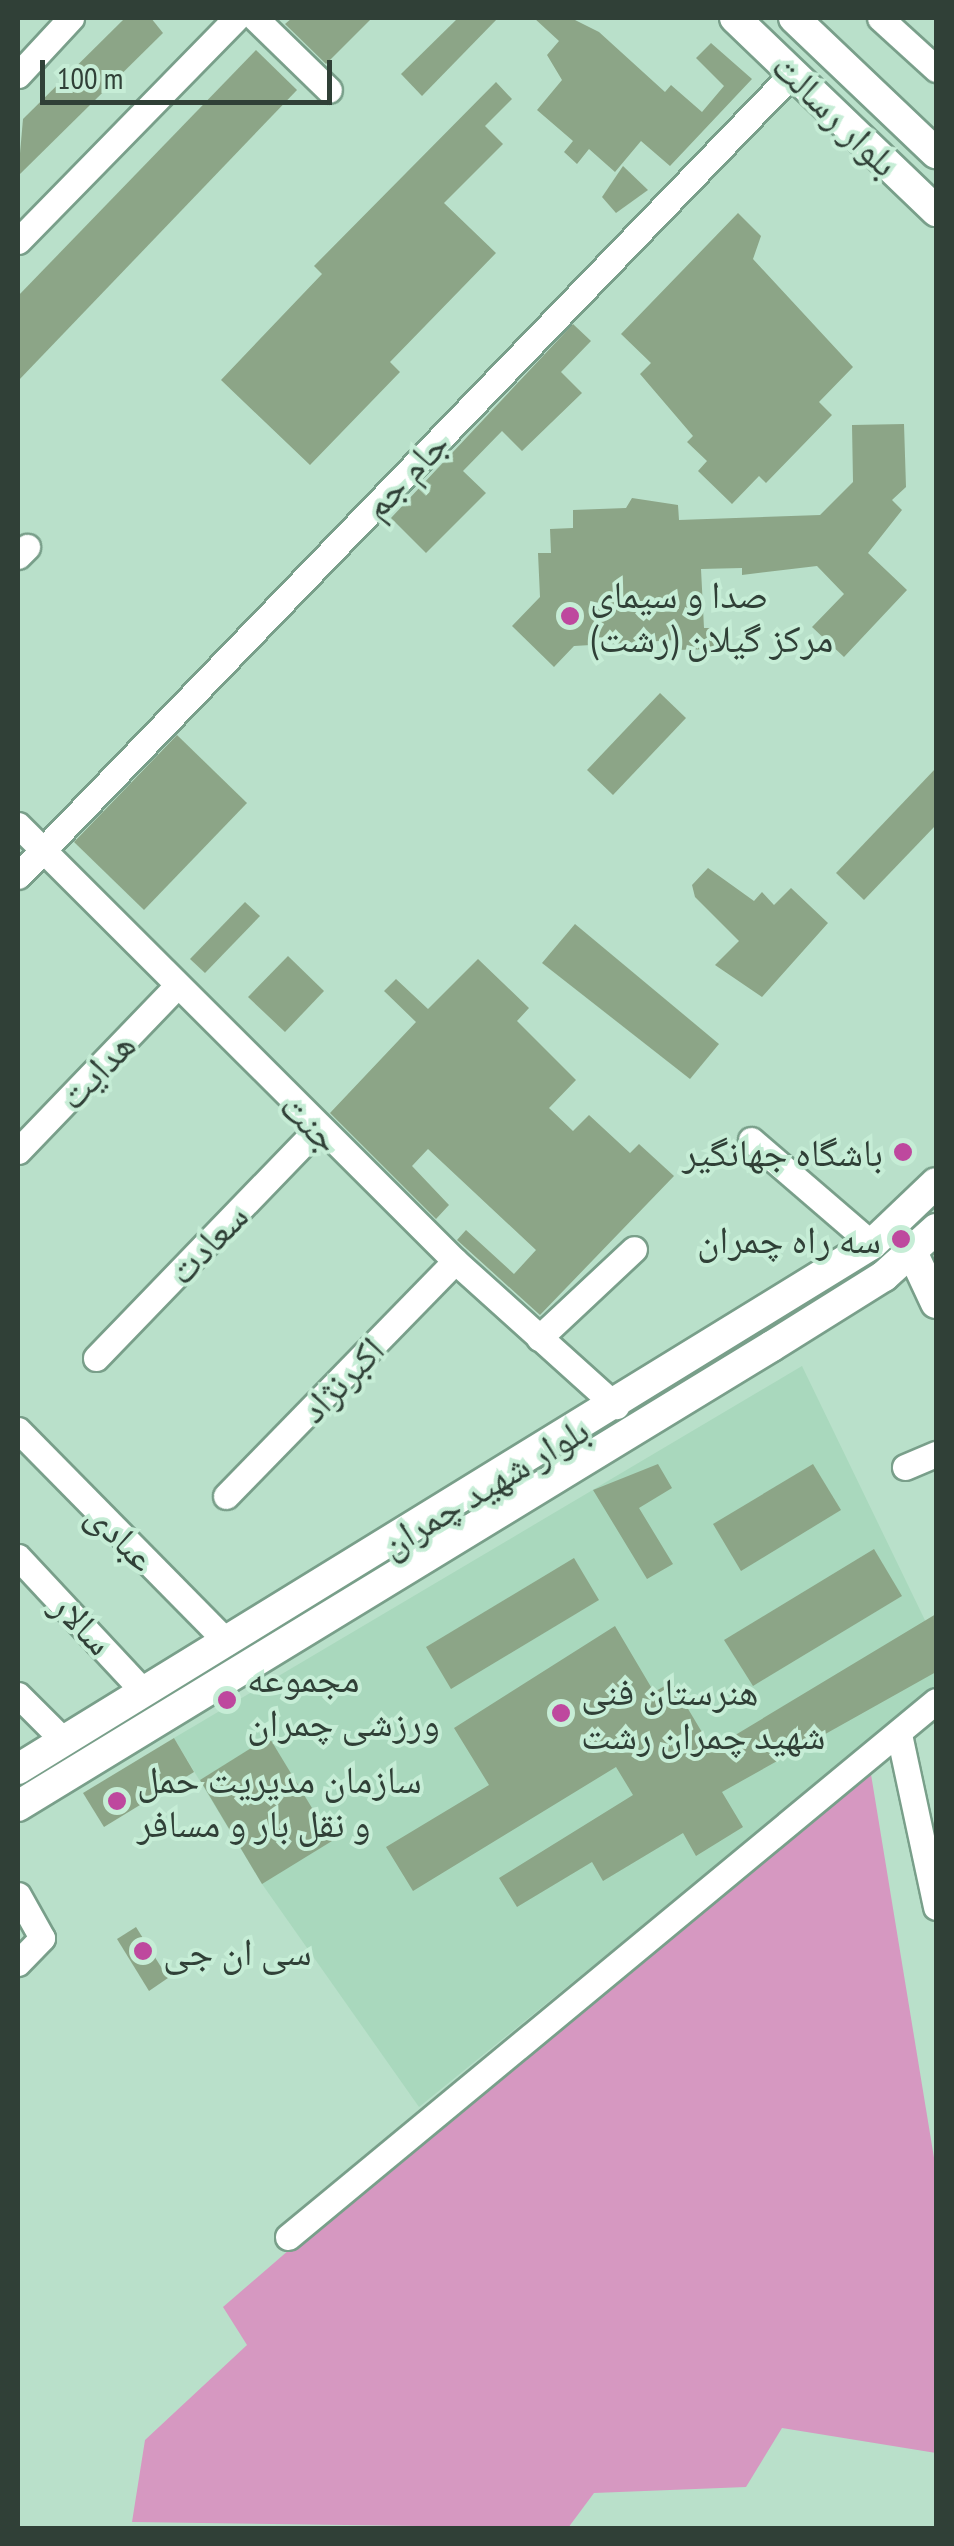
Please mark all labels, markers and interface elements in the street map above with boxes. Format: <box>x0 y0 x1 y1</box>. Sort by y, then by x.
scale bar <box>45 40 338 102</box>
street label: بلوار رسالت <box>763 43 909 185</box>
text: 100 m <box>57 58 123 97</box>
street label: جام جم <box>352 421 458 527</box>
place label: صدا و سیمای مرکز گیلان (رشت) <box>590 571 833 660</box>
marker: صدا و سیمای مرکز گیلان (رشت) <box>559 605 581 627</box>
street label: هدایت <box>48 1022 144 1118</box>
street label: جنت <box>271 1083 351 1161</box>
place label: باشگاه جهانگیر <box>682 1129 883 1175</box>
marker: باشگاه جهانگیر <box>892 1141 914 1163</box>
street label: سعادت <box>157 1193 257 1293</box>
place label: سه راه چمران <box>697 1216 881 1262</box>
marker: سه راه چمران <box>890 1228 912 1250</box>
street label: اکبرنژاد <box>289 1327 393 1431</box>
street label: بلوار شهید چمران <box>372 1406 596 1566</box>
street label: عبادی <box>78 1492 166 1580</box>
street label: سالار <box>43 1582 123 1664</box>
place label: مجموعه ورزشی چمران <box>247 1655 440 1745</box>
place label: هنرستان فنی شهید چمران رشت <box>581 1668 826 1758</box>
marker: مجموعه ورزشی چمران <box>216 1689 238 1711</box>
marker: هنرستان فنی شهید چمران رشت <box>550 1702 572 1724</box>
place label: سازمان مدیریت حمل و نقل بار و مسافر <box>137 1756 422 1846</box>
marker: سازمان مدیریت حمل و نقل بار و مسافر <box>106 1790 128 1812</box>
place label: سی ان جی <box>163 1928 312 1974</box>
marker: سی ان جی <box>132 1940 154 1962</box>

